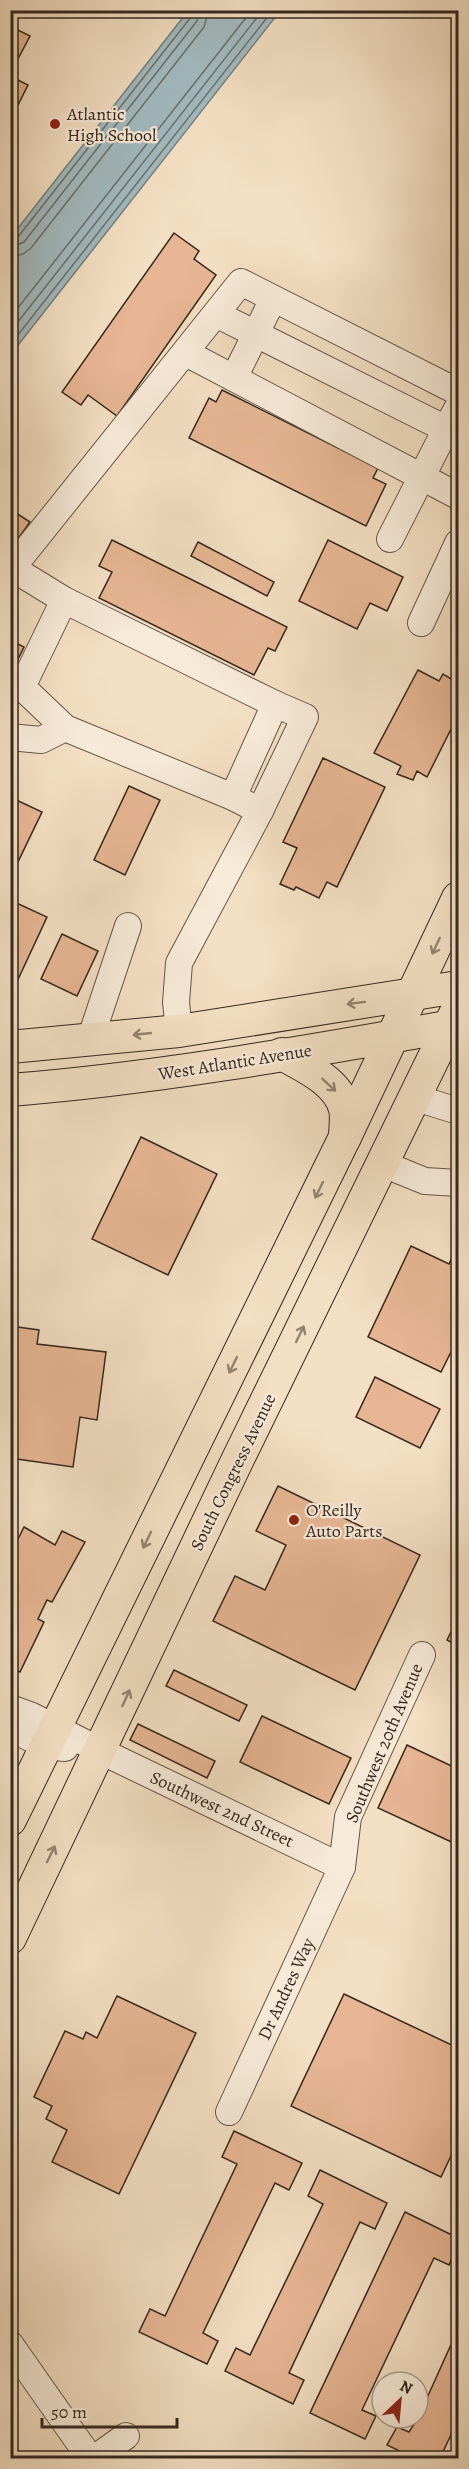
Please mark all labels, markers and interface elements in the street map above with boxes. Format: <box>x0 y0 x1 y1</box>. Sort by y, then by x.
place label: Atlantic High School <box>66 102 157 147</box>
marker: Atlantic High School <box>48 117 62 131</box>
one-way arrow <box>429 937 441 955</box>
one-way arrow <box>346 998 366 1009</box>
one-way arrow <box>133 1029 153 1040</box>
street label: West Atlantic Avenue <box>156 1038 314 1086</box>
one-way arrow <box>322 1078 337 1093</box>
one-way arrow <box>313 1180 325 1198</box>
one-way arrow <box>295 1325 307 1343</box>
one-way arrow <box>227 1355 238 1373</box>
street label: South Congress Avenue <box>184 1389 282 1555</box>
place label: O'Reilly Auto Parts <box>305 1498 382 1543</box>
marker: O'Reilly Auto Parts <box>287 1513 301 1527</box>
one-way arrow <box>141 1530 153 1548</box>
street label: Southwest 20th Avenue <box>340 1660 428 1826</box>
one-way arrow <box>120 1690 132 1708</box>
street label: Southwest 2nd Street <box>146 1765 298 1853</box>
one-way arrow <box>46 1845 58 1863</box>
street label: Dr Andres Way <box>252 1933 320 2044</box>
north arrow <box>370 2370 430 2430</box>
text: N <box>396 2375 417 2400</box>
scale bar <box>42 2391 177 2429</box>
text: 50 m <box>51 2400 87 2424</box>

